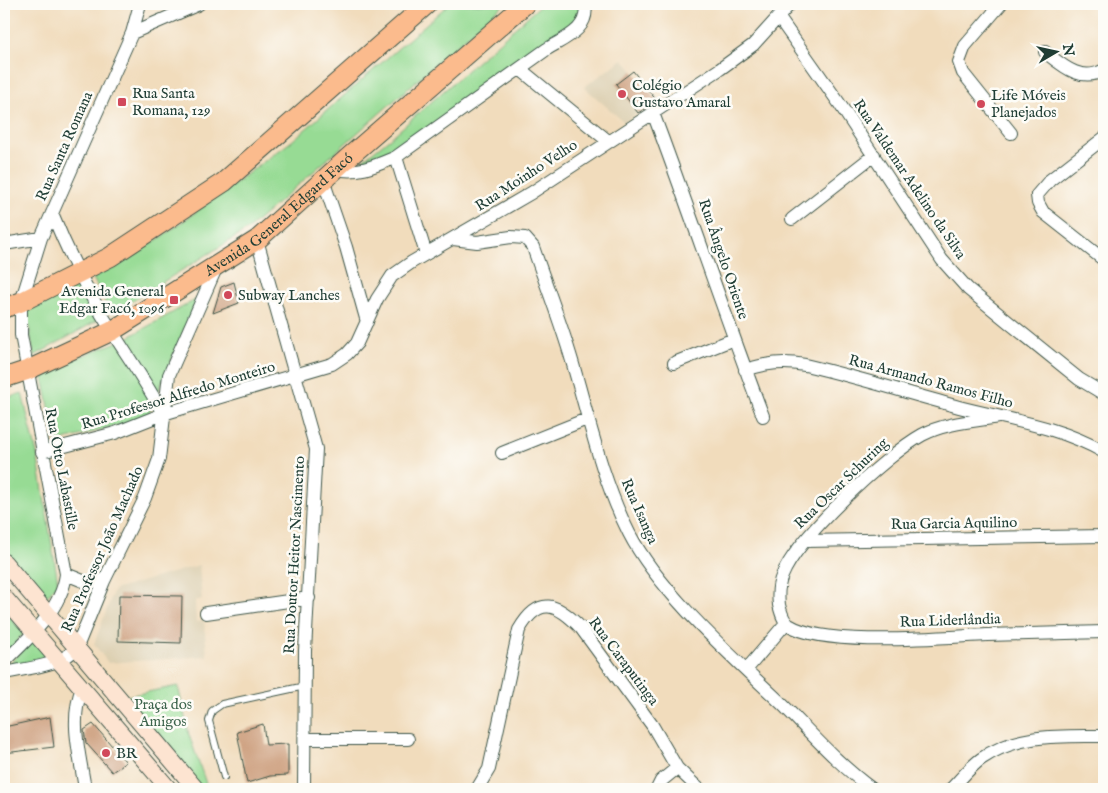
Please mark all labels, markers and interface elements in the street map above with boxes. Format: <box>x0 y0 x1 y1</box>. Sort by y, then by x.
north arrow <box>1030 28 1080 78</box>
text: N <box>1058 42 1078 58</box>
place label: Colégio Gustavo Amaral <box>632 76 732 112</box>
place label: Rua Santa Romana, 129 <box>132 84 211 120</box>
place label: Life Móveis Planejados <box>991 86 1066 122</box>
street label: Rua Santa Romana <box>32 88 97 204</box>
marker: Colégio Gustavo Amaral <box>616 88 628 100</box>
marker: Rua Santa Romana, 129 <box>116 96 128 108</box>
street label: Rua Valdemar Adelino da Silva <box>849 96 971 263</box>
marker: Life Móveis Planejados <box>975 98 987 110</box>
street label: Rua Moinho Velho <box>472 135 581 216</box>
street label: Avenida General Edgard Facó <box>200 149 357 281</box>
street label: Rua Ângelo Oriente <box>694 196 753 322</box>
place label: Avenida General Edgar Facó, 1096 <box>59 282 165 318</box>
place label: Subway Lanches <box>238 286 340 305</box>
marker: Subway Lanches <box>222 289 234 301</box>
marker: Avenida General Edgar Facó, 1096 <box>168 294 180 306</box>
street label: Rua Armando Ramos Filho <box>847 350 1015 413</box>
street label: Rua Professor Alfredo Monteiro <box>79 357 277 434</box>
street label: Rua Otto Labastille <box>40 406 83 532</box>
street label: Rua Oscar Schuring <box>790 433 893 533</box>
street label: Rua Doutor Heitor Nascimento <box>280 455 309 655</box>
street label: Rua Professor João Machado <box>57 463 148 635</box>
street label: Rua Isanga <box>617 476 663 547</box>
street label: Rua Garcia Aquilino <box>891 513 1017 534</box>
street label: Rua Liderlândia <box>899 609 1001 632</box>
street label: Rua Caraputinga <box>584 613 663 710</box>
park label: Praça dos Amigos <box>134 695 192 731</box>
place label: BR <box>116 744 138 763</box>
marker: BR <box>100 747 112 759</box>

